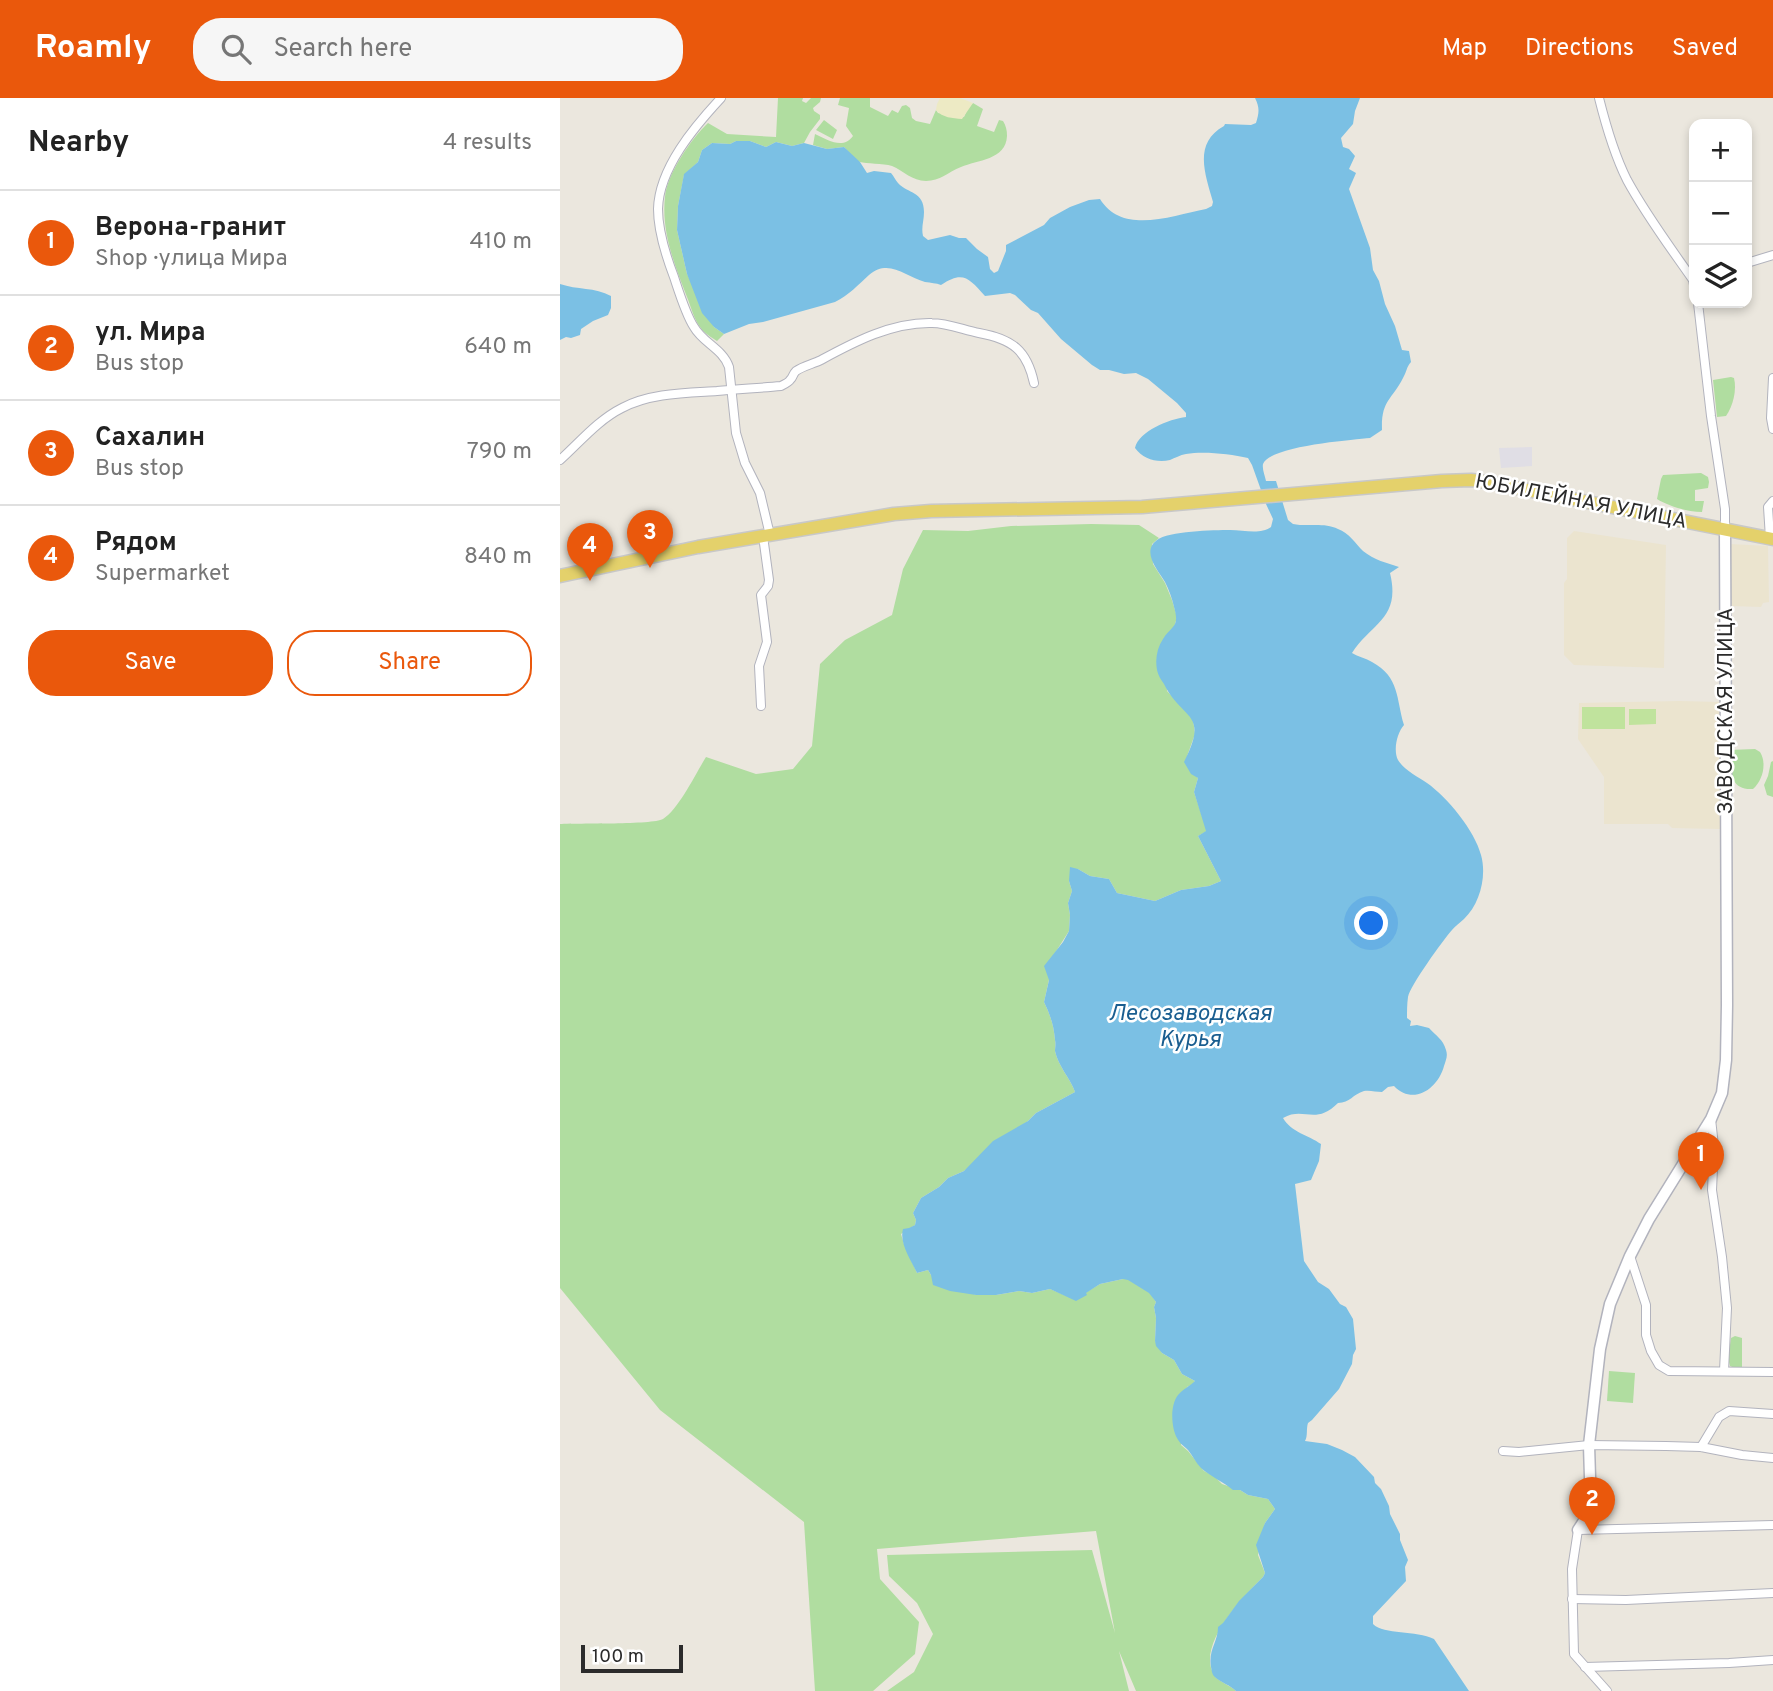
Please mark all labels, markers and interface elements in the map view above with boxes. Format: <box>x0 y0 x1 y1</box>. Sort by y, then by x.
search box <box>193 18 683 81</box>
text: Roamly <box>35 28 151 70</box>
icon: search <box>217 30 255 68</box>
text: Search here <box>273 33 412 66</box>
text: Map <box>1442 34 1487 64</box>
text: Directions <box>1525 34 1634 64</box>
text: Saved <box>1672 34 1738 64</box>
map controls <box>1689 119 1752 308</box>
button: + <box>1689 119 1752 182</box>
text: Nearby <box>28 125 129 162</box>
text: 4 results <box>443 129 532 158</box>
button: − <box>1689 182 1752 245</box>
text: Верона-гранит <box>95 212 286 245</box>
text: 1 <box>46 228 56 257</box>
text: 410 m <box>469 228 532 257</box>
text: Shop · улица Мира <box>95 245 288 274</box>
button: layers <box>1689 245 1752 308</box>
text: ул. Мира <box>95 317 206 350</box>
text: 2 <box>44 333 58 362</box>
text: 640 m <box>464 333 532 362</box>
text: Bus stop <box>95 350 184 379</box>
text: Сахалин <box>95 422 205 455</box>
text: 3 <box>44 438 58 467</box>
text: 790 m <box>467 438 532 467</box>
text: Bus stop <box>95 455 184 484</box>
street label: ЮБИЛЕЙНАЯ УЛИЦА <box>1473 467 1689 536</box>
pin: 3 <box>627 510 673 568</box>
pin: 4 <box>567 523 613 581</box>
text: Рядом <box>95 527 177 560</box>
text: 4 <box>44 543 58 572</box>
text: 840 m <box>464 543 532 572</box>
text: Supermarket <box>95 560 230 589</box>
street label: ЗАВОДСКАЯ УЛИЦА <box>1713 607 1740 815</box>
button: Save <box>28 630 273 696</box>
button: Share <box>287 630 532 696</box>
your location <box>1354 906 1388 940</box>
water label: Лесозаводская Курья <box>1108 1000 1273 1055</box>
pin: 1 <box>1678 1132 1724 1190</box>
pin: 2 <box>1569 1477 1615 1535</box>
scale bar <box>581 1642 682 1674</box>
text: 100 m <box>592 1645 644 1669</box>

